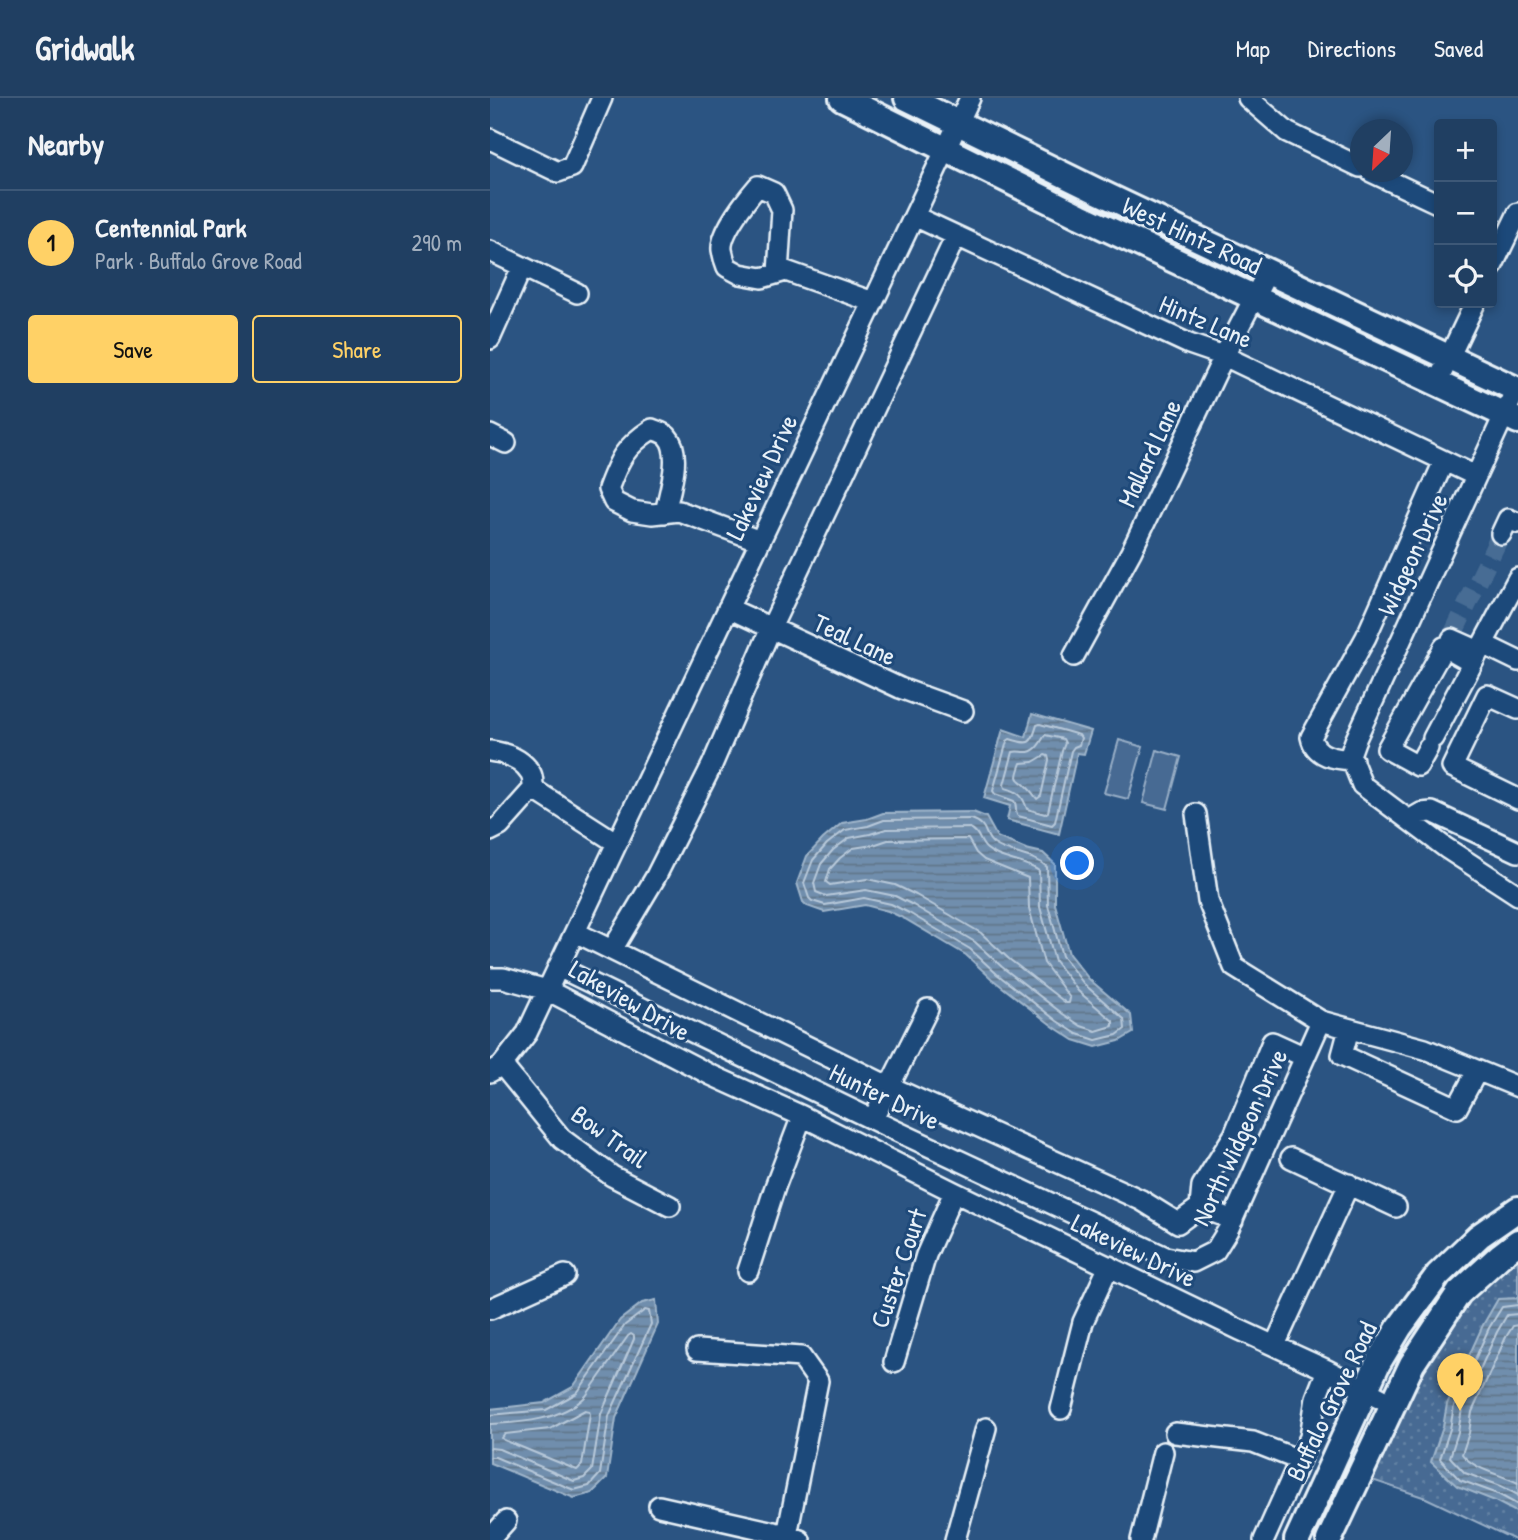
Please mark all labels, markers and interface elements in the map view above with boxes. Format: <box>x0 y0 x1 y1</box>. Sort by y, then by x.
text: Gridwalk <box>35 26 135 70</box>
text: Map <box>1236 32 1270 64</box>
text: Directions <box>1308 32 1396 64</box>
text: Saved <box>1434 32 1483 64</box>
north arrow <box>1350 119 1413 182</box>
map controls <box>1434 119 1497 308</box>
button: + <box>1434 119 1497 182</box>
text: Nearby <box>28 124 104 164</box>
button: − <box>1434 182 1497 245</box>
street label: West Hintz Road <box>1117 188 1267 282</box>
text: Centennial Park <box>95 210 247 245</box>
text: 1 <box>47 227 55 258</box>
text: 290 m <box>412 227 462 258</box>
text: Park · Buffalo Grove Road <box>95 245 302 276</box>
button: locate <box>1434 245 1497 308</box>
street label: Hintz Lane <box>1154 286 1258 356</box>
button: Save <box>28 315 238 383</box>
button: Share <box>252 315 462 383</box>
street label: Mallard Lane <box>1109 393 1189 513</box>
street label: Lakeview Drive <box>717 409 805 545</box>
street label: Widgeon Drive <box>1368 487 1456 621</box>
street label: Teal Lane <box>808 605 902 673</box>
your location <box>1060 846 1094 880</box>
street label: Lakeview Drive <box>563 951 697 1049</box>
street label: North Widgeon Drive <box>1183 1043 1295 1231</box>
street label: Hunter Drive <box>824 1054 946 1138</box>
street label: Bow Trail <box>565 1096 655 1176</box>
street label: Custer Court <box>861 1203 935 1332</box>
street label: Lakeview Drive <box>1066 1205 1202 1295</box>
street label: Buffalo Grove Road <box>1277 1316 1385 1486</box>
pin: 1 <box>1437 1353 1483 1411</box>

